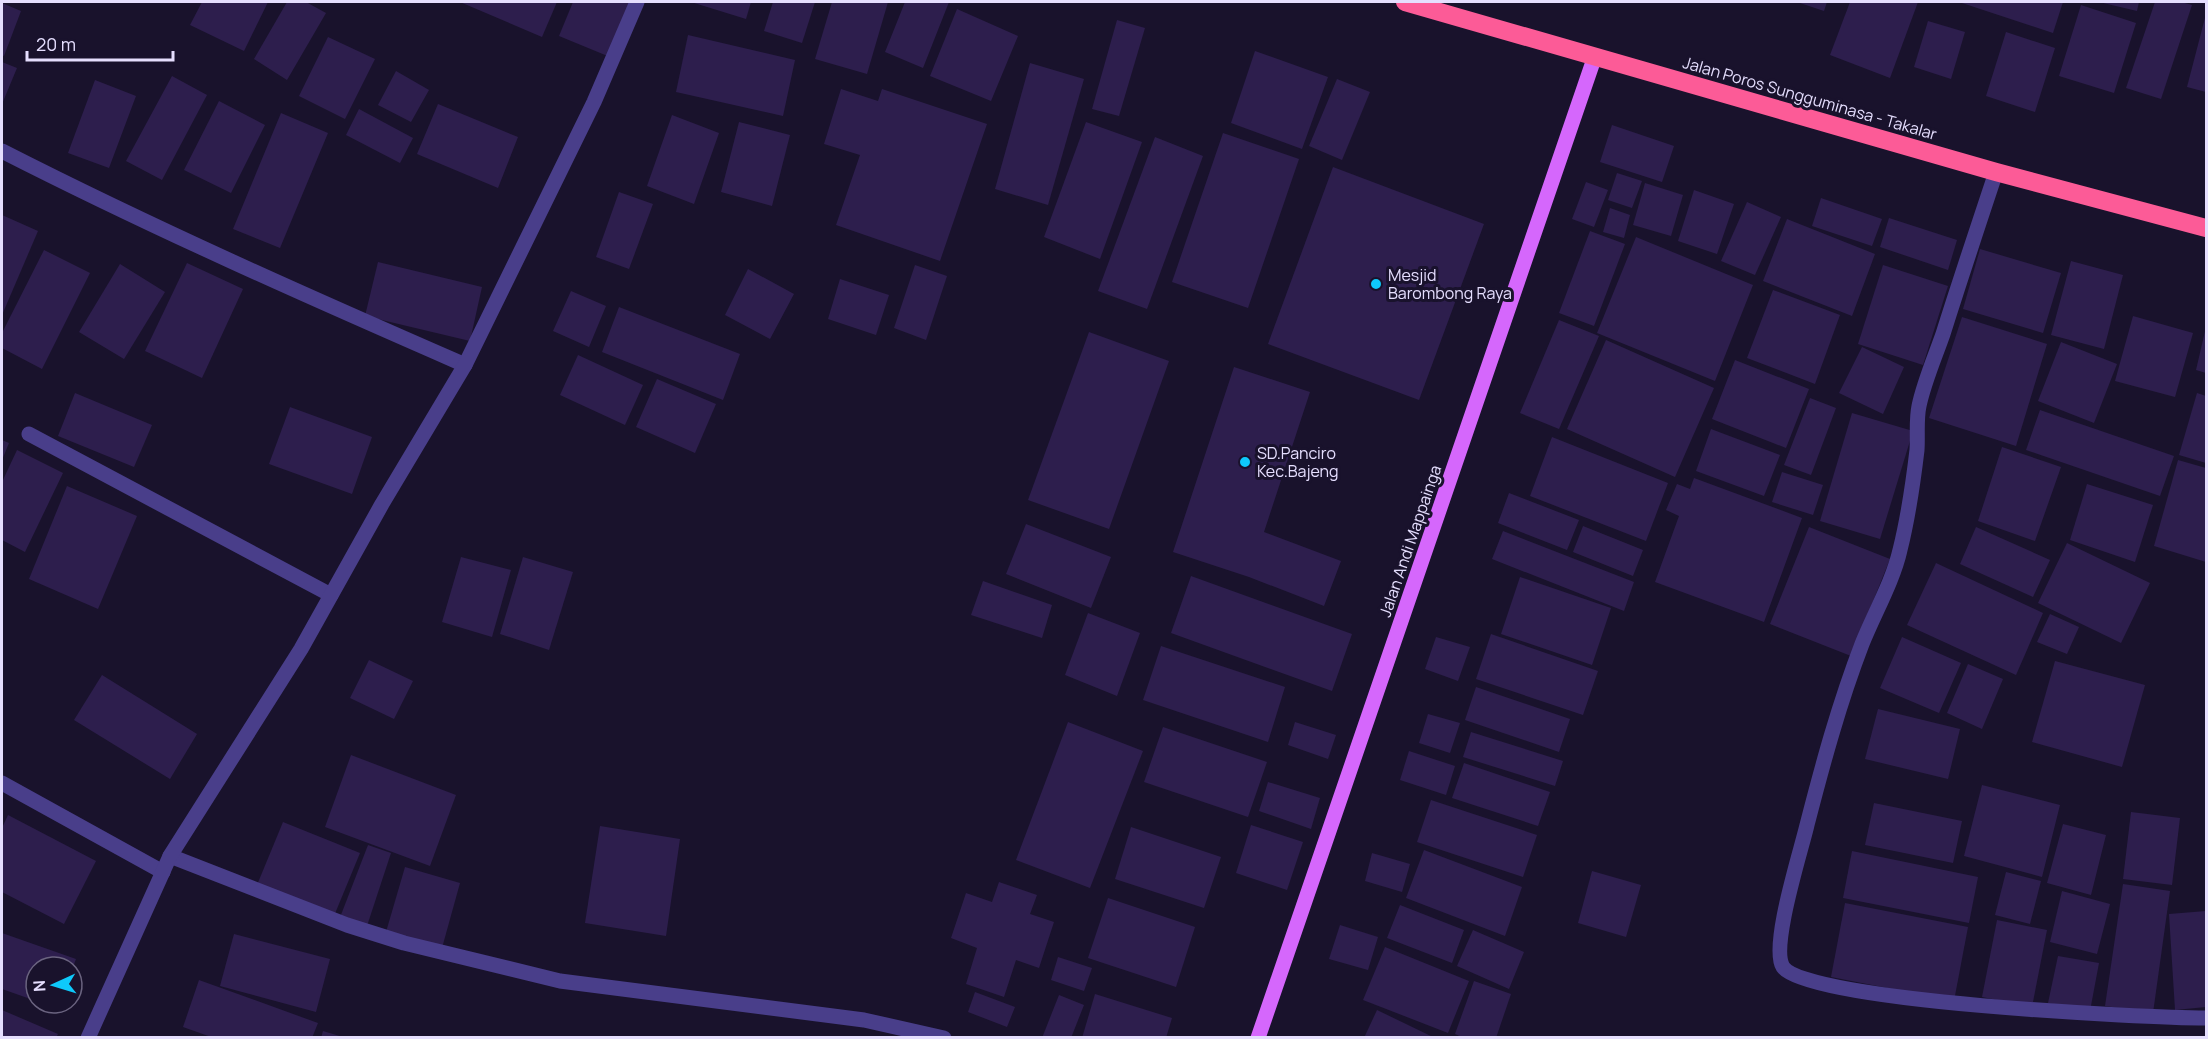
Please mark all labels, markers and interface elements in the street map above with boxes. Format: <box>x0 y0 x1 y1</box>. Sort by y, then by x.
scale bar <box>27 24 172 62</box>
text: 20 m <box>36 32 76 56</box>
street label: Jalan Poros Sungguminasa - Takalar <box>1680 51 1940 145</box>
place label: Mesjid Barombong Raya <box>1388 264 1512 304</box>
marker: Mesjid Barombong Raya <box>1369 277 1383 291</box>
place label: SD.Panciro Kec.Bajeng <box>1257 442 1339 482</box>
marker: SD.Panciro Kec.Bajeng <box>1238 455 1252 469</box>
street label: Jalan Andi Mappainga <box>1374 462 1446 620</box>
north arrow <box>24 955 84 1015</box>
text: N <box>28 980 50 993</box>

